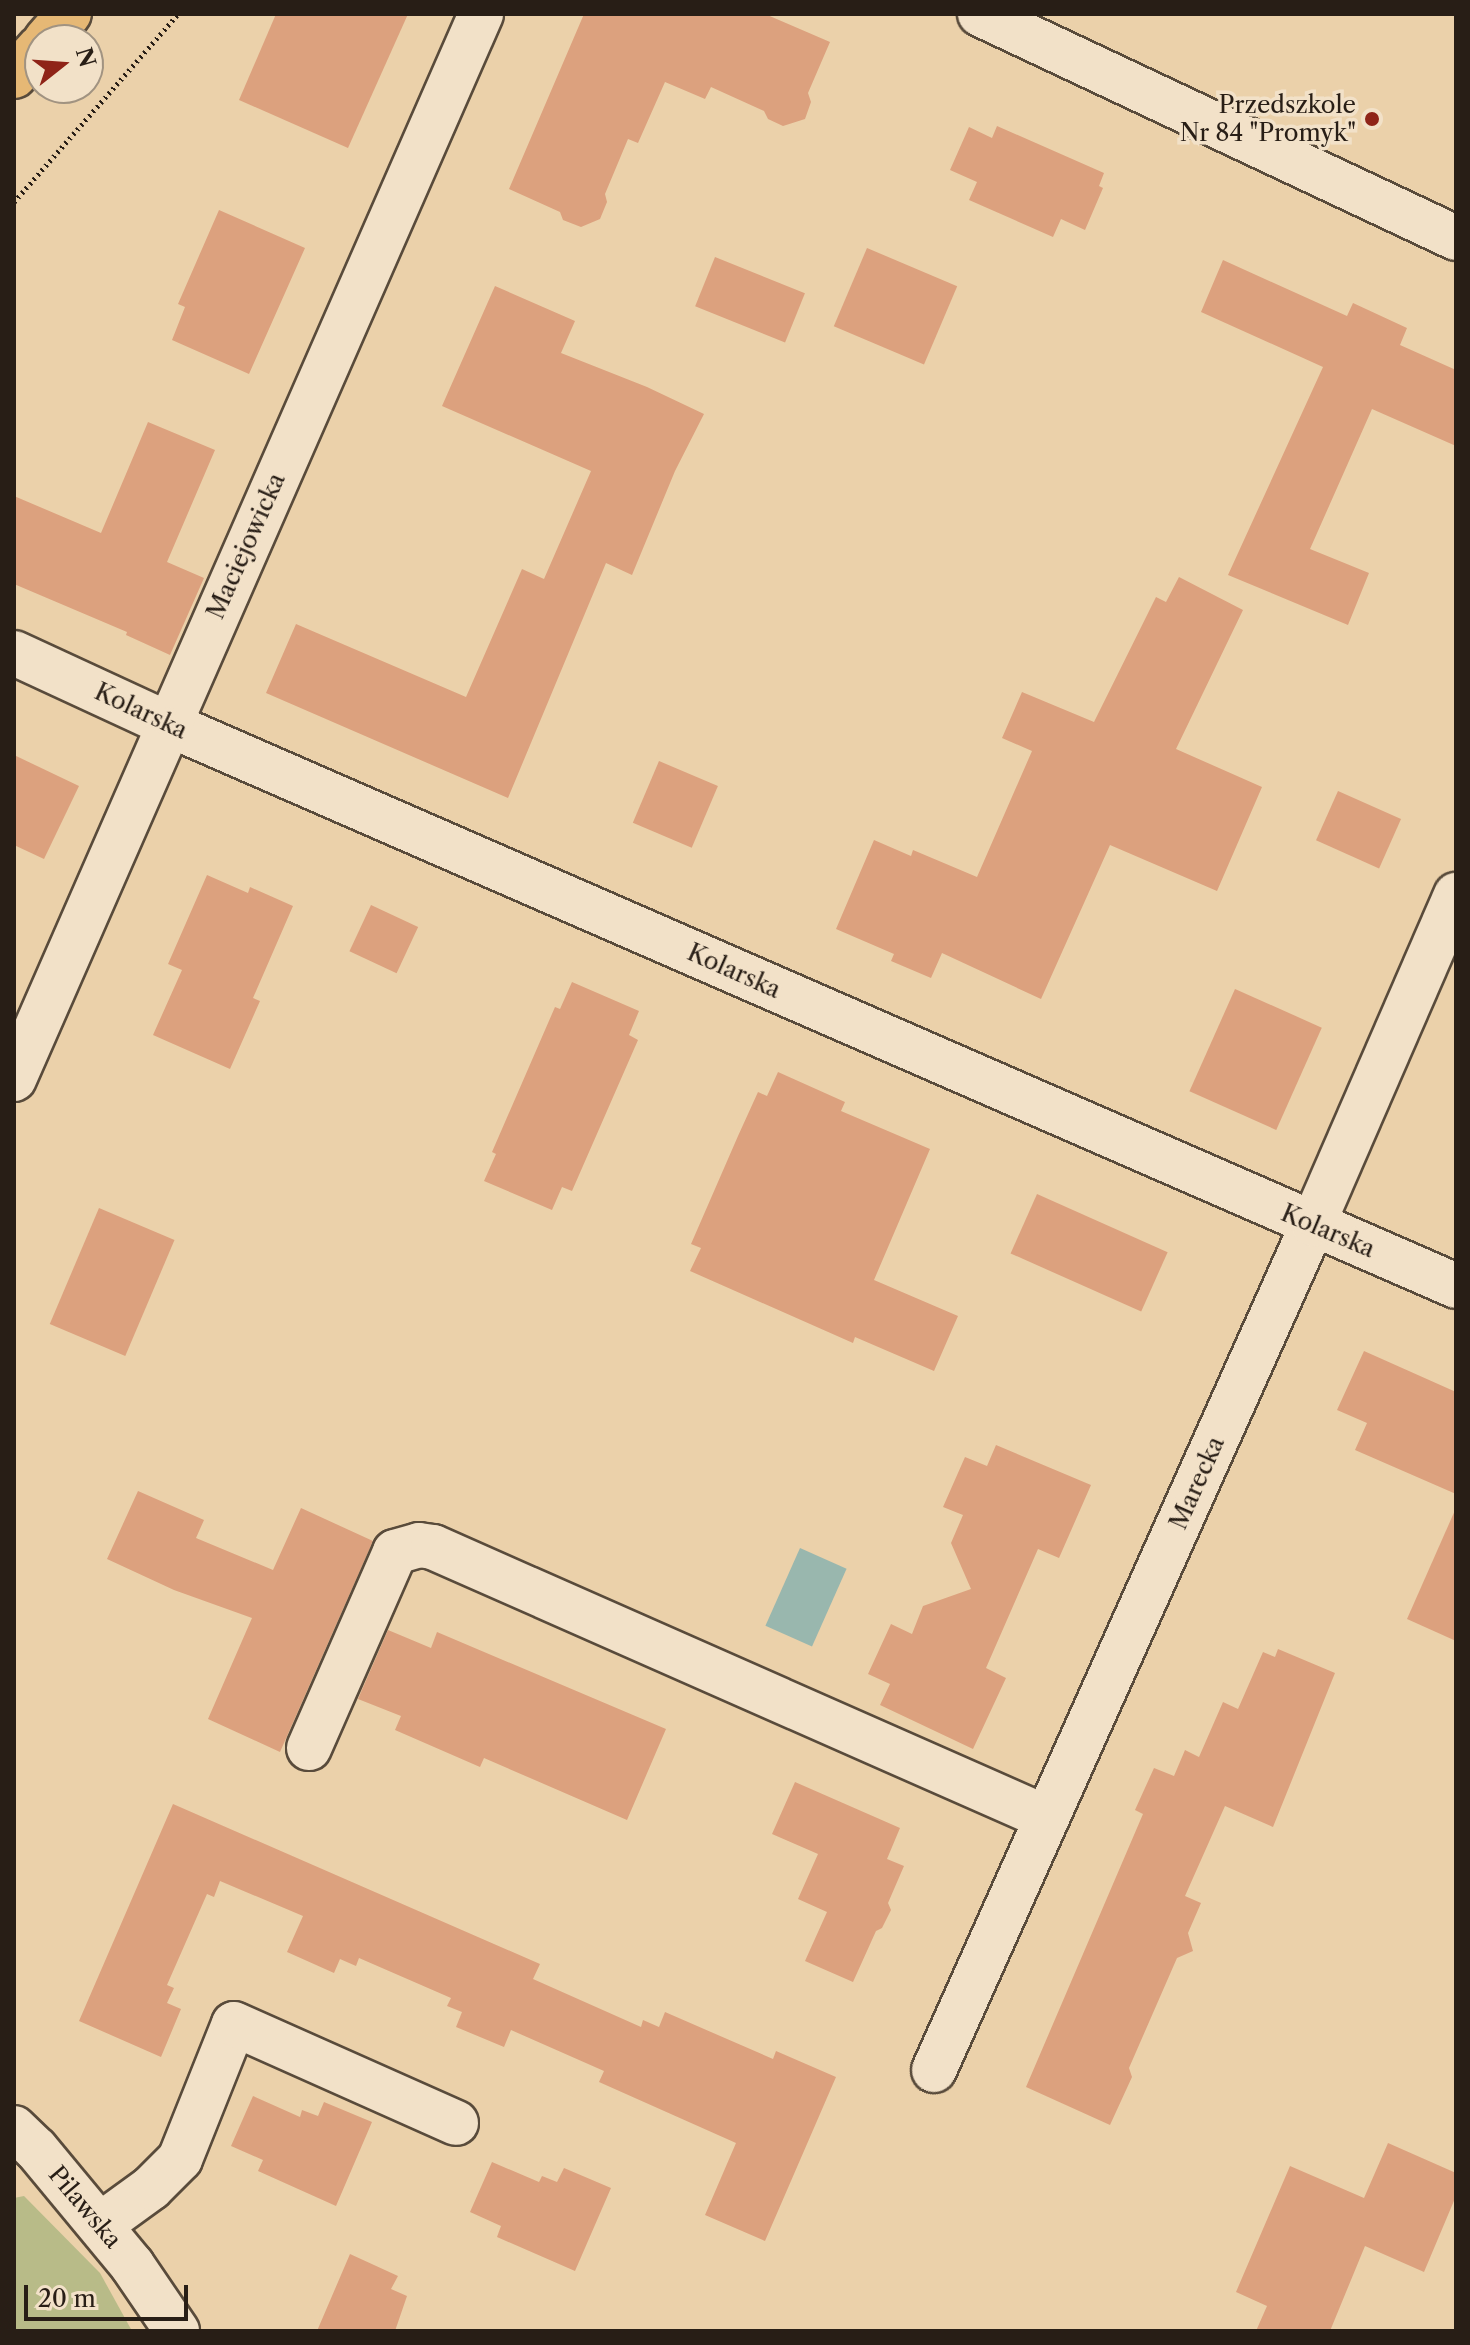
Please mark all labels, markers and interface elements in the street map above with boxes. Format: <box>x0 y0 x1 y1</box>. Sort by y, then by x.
north arrow <box>24 24 104 104</box>
text: N <box>70 44 101 71</box>
place label: Przedszkole Nr 84 "Promyk" <box>1179 91 1356 147</box>
marker: Przedszkole Nr 84 "Promyk" <box>1363 110 1381 128</box>
street label: Maciejowicka <box>201 469 291 623</box>
street label: Kolarska <box>90 677 192 745</box>
street label: Kolarska <box>683 938 785 1004</box>
street label: Kolarska <box>1277 1198 1379 1264</box>
street label: Marecka <box>1164 1432 1230 1534</box>
street label: Pilawska <box>42 2160 128 2254</box>
scale bar <box>28 2269 192 2319</box>
text: 20 m <box>38 2284 96 2313</box>

